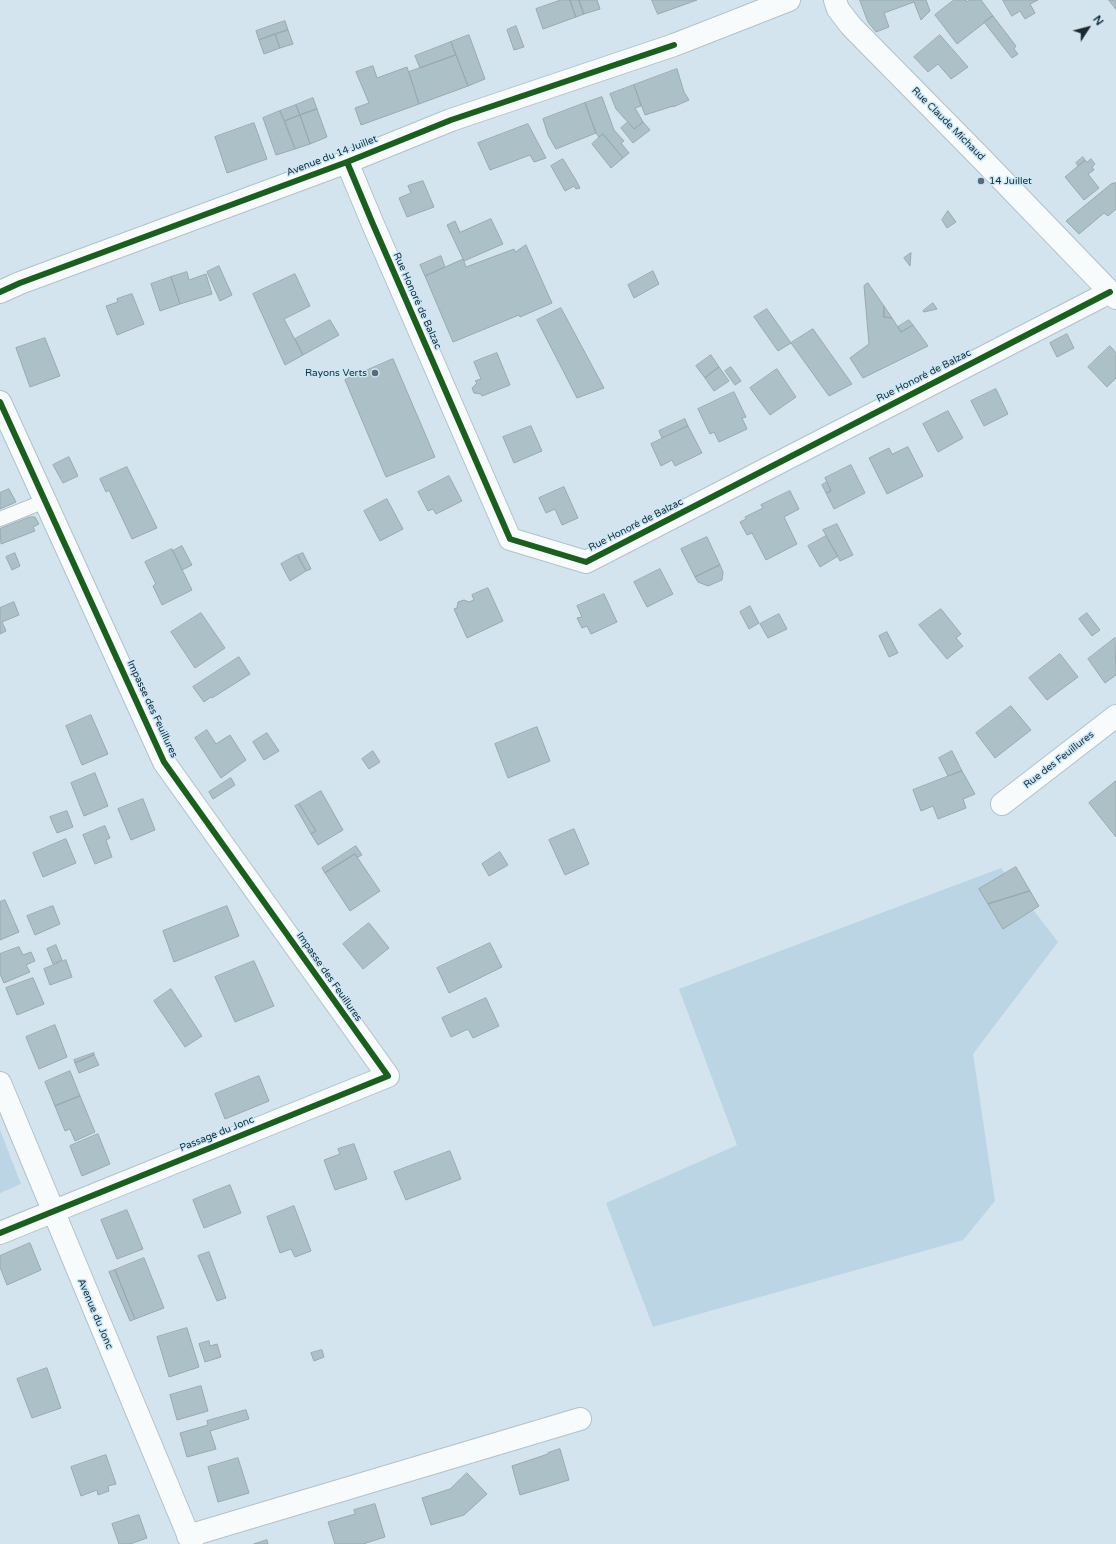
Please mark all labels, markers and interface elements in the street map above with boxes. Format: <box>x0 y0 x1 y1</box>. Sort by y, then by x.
north arrow <box>1068 8 1108 48</box>
text: N <box>1090 13 1106 28</box>
street label: Rue Claude Michaud <box>909 85 987 163</box>
street label: Avenue du 14 Juillet <box>285 133 379 179</box>
place label: 14 Juillet <box>989 175 1032 187</box>
marker: 14 Juillet <box>976 176 986 186</box>
street label: Rue Honoré de Balzac <box>390 251 444 351</box>
street label: Rue Honoré de Balzac <box>875 347 973 405</box>
place label: Rayons Verts <box>305 367 367 379</box>
marker: Rayons Verts <box>370 368 380 378</box>
street label: Rue Honoré de Balzac <box>587 496 685 554</box>
street label: Impasse des Feuillures <box>124 658 180 760</box>
street label: Rue des Feuillures <box>1021 729 1097 791</box>
street label: Impasse des Feuillures <box>294 930 364 1024</box>
street label: Passage du Jonc <box>178 1114 256 1154</box>
street label: Avenue du Jonc <box>75 1277 115 1351</box>

